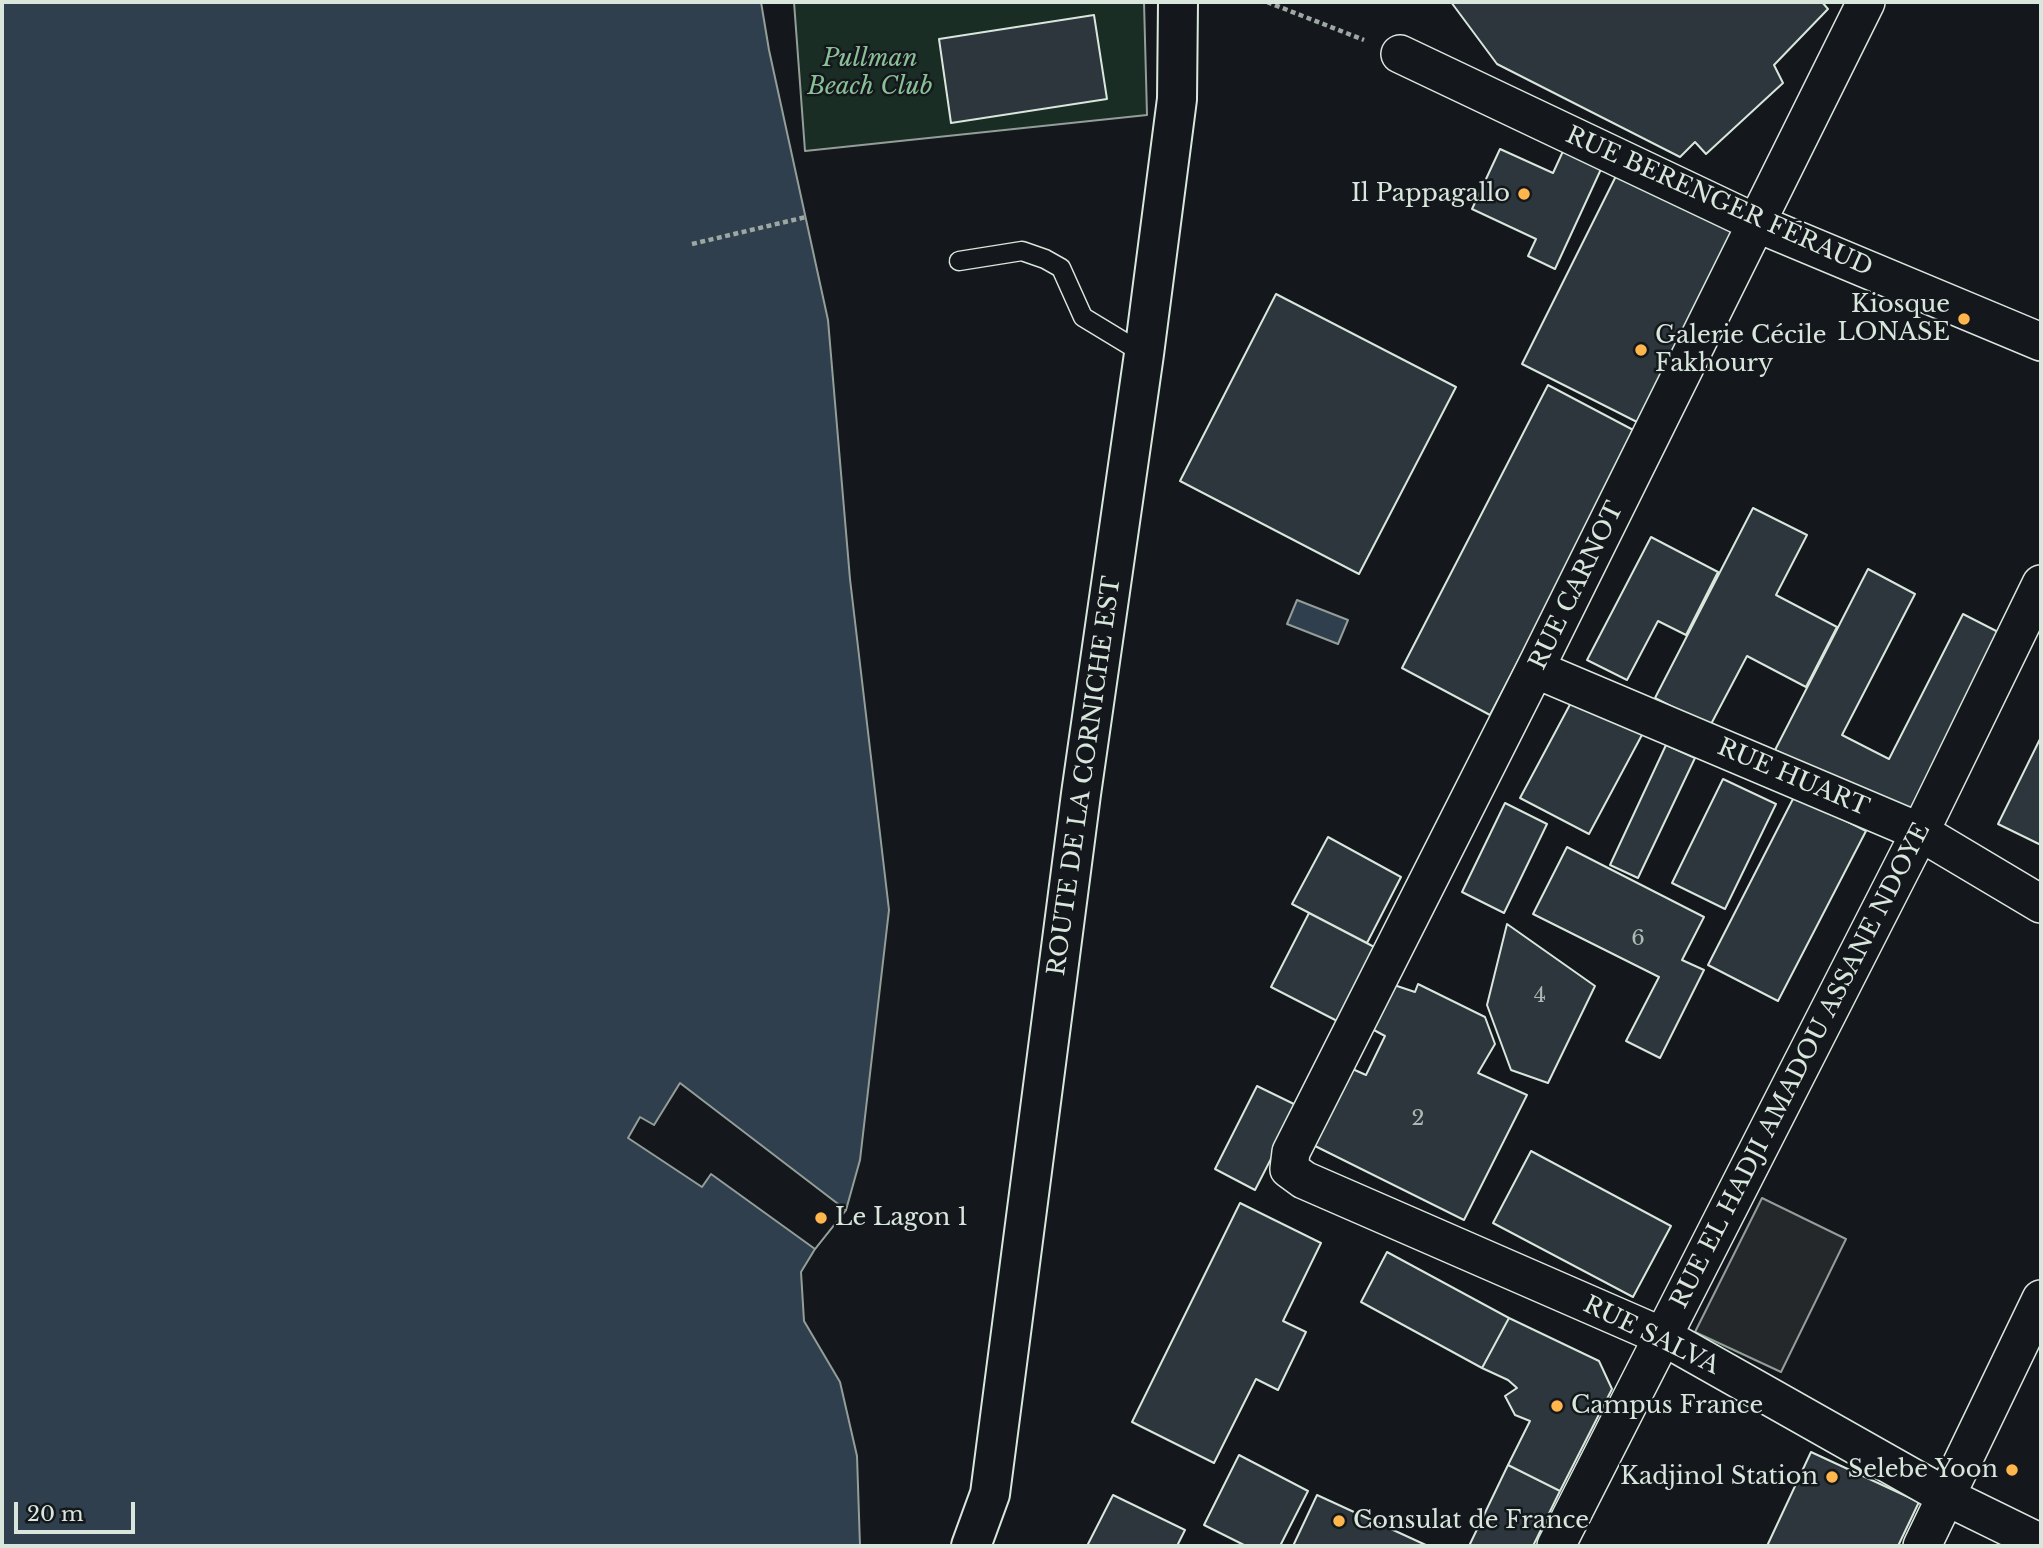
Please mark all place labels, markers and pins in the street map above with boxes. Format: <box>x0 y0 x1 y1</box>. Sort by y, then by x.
place label: Il Pappagallo <box>1351 180 1510 208</box>
marker: Il Pappagallo <box>1516 186 1532 202</box>
place label: Kiosque LONASE <box>1838 291 1950 347</box>
marker: Kiosque LONASE <box>1956 311 1972 327</box>
place label: Galerie Cécile Fakhoury <box>1655 322 1827 378</box>
marker: Galerie Cécile Fakhoury <box>1633 342 1649 358</box>
place label: Le Lagon 1 <box>835 1204 968 1232</box>
marker: Le Lagon 1 <box>813 1210 829 1226</box>
place label: Campus France <box>1571 1392 1763 1420</box>
marker: Campus France <box>1549 1398 1565 1414</box>
place label: Selebe Yoon <box>1848 1456 1998 1484</box>
marker: Selebe Yoon <box>2004 1462 2020 1478</box>
place label: Kadjinol Station <box>1620 1463 1818 1491</box>
marker: Kadjinol Station <box>1824 1469 1840 1485</box>
place label: Consulat de France <box>1353 1507 1589 1535</box>
marker: Consulat de France <box>1331 1513 1347 1529</box>

